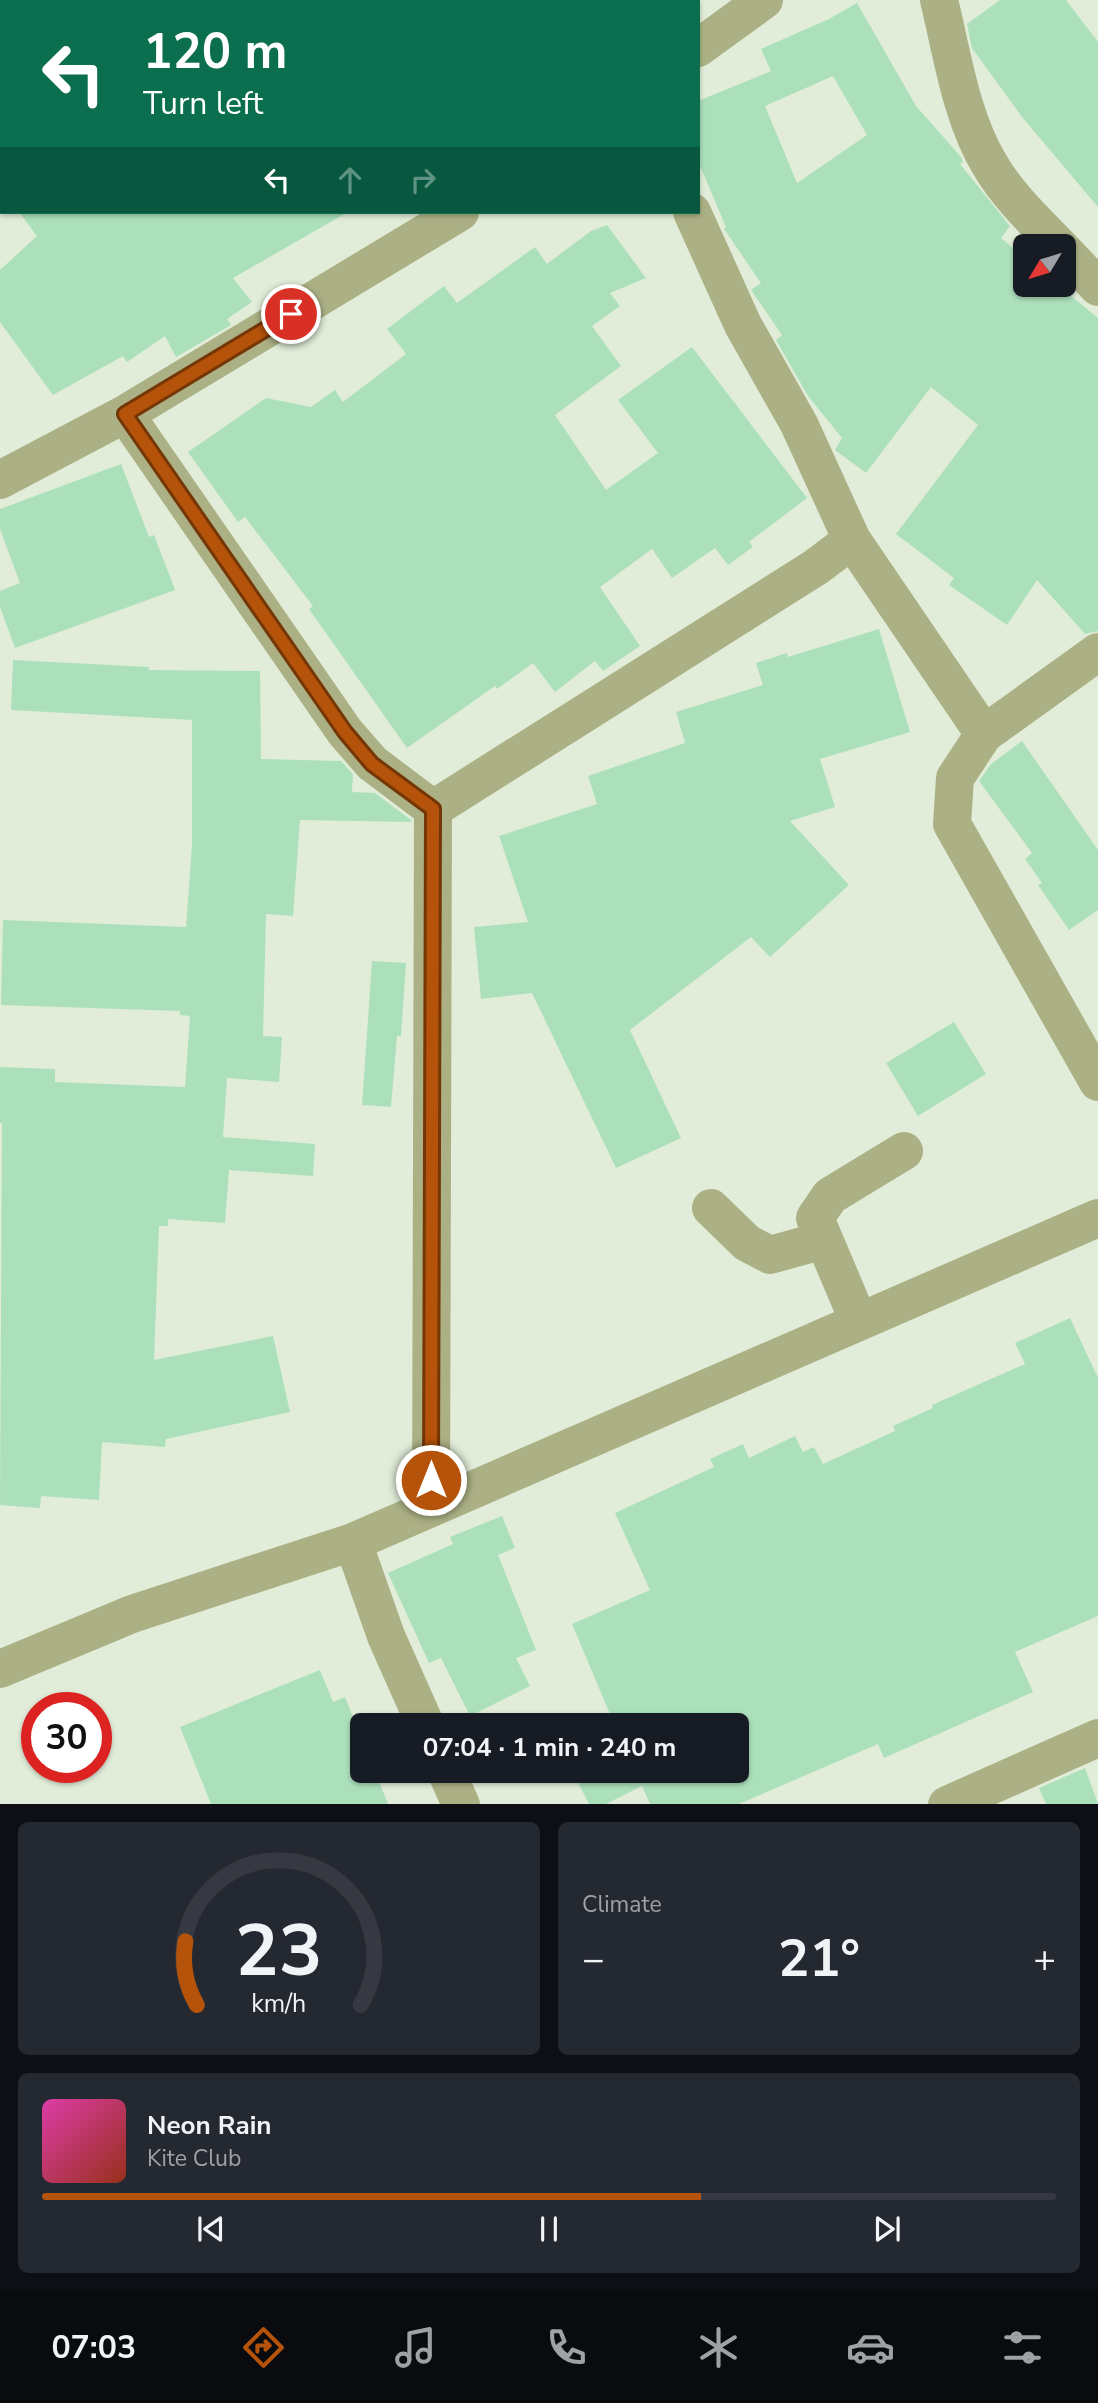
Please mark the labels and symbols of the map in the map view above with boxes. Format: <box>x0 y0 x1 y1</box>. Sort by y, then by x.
north arrow <box>1013 234 1076 298</box>
pin <box>261 284 321 344</box>
position arrow <box>394 1443 468 1517</box>
speed limit sign: 30 <box>21 1692 112 1783</box>

